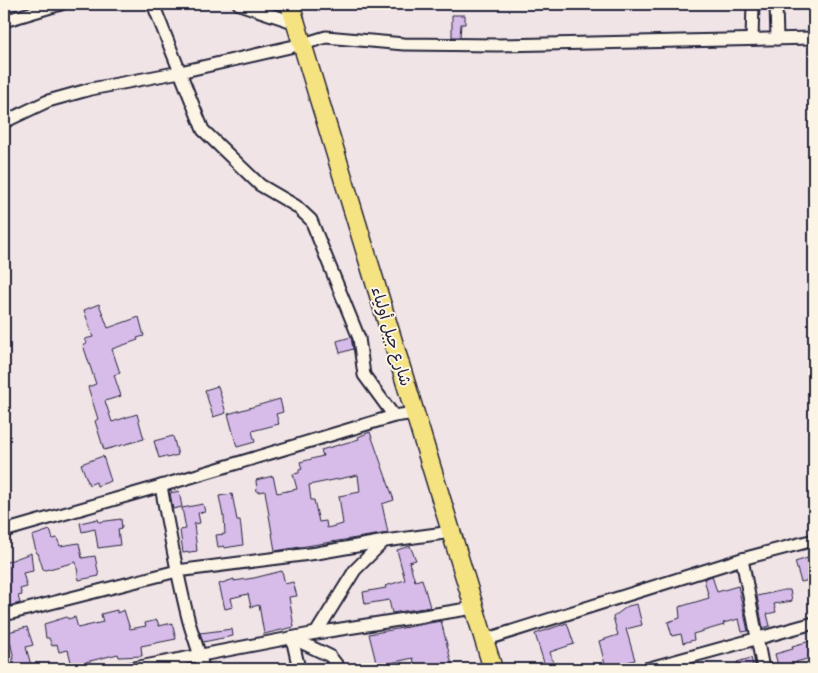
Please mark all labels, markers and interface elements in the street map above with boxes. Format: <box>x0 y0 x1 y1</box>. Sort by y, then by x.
street label: شارع جبل أولياء <box>365 284 415 389</box>

